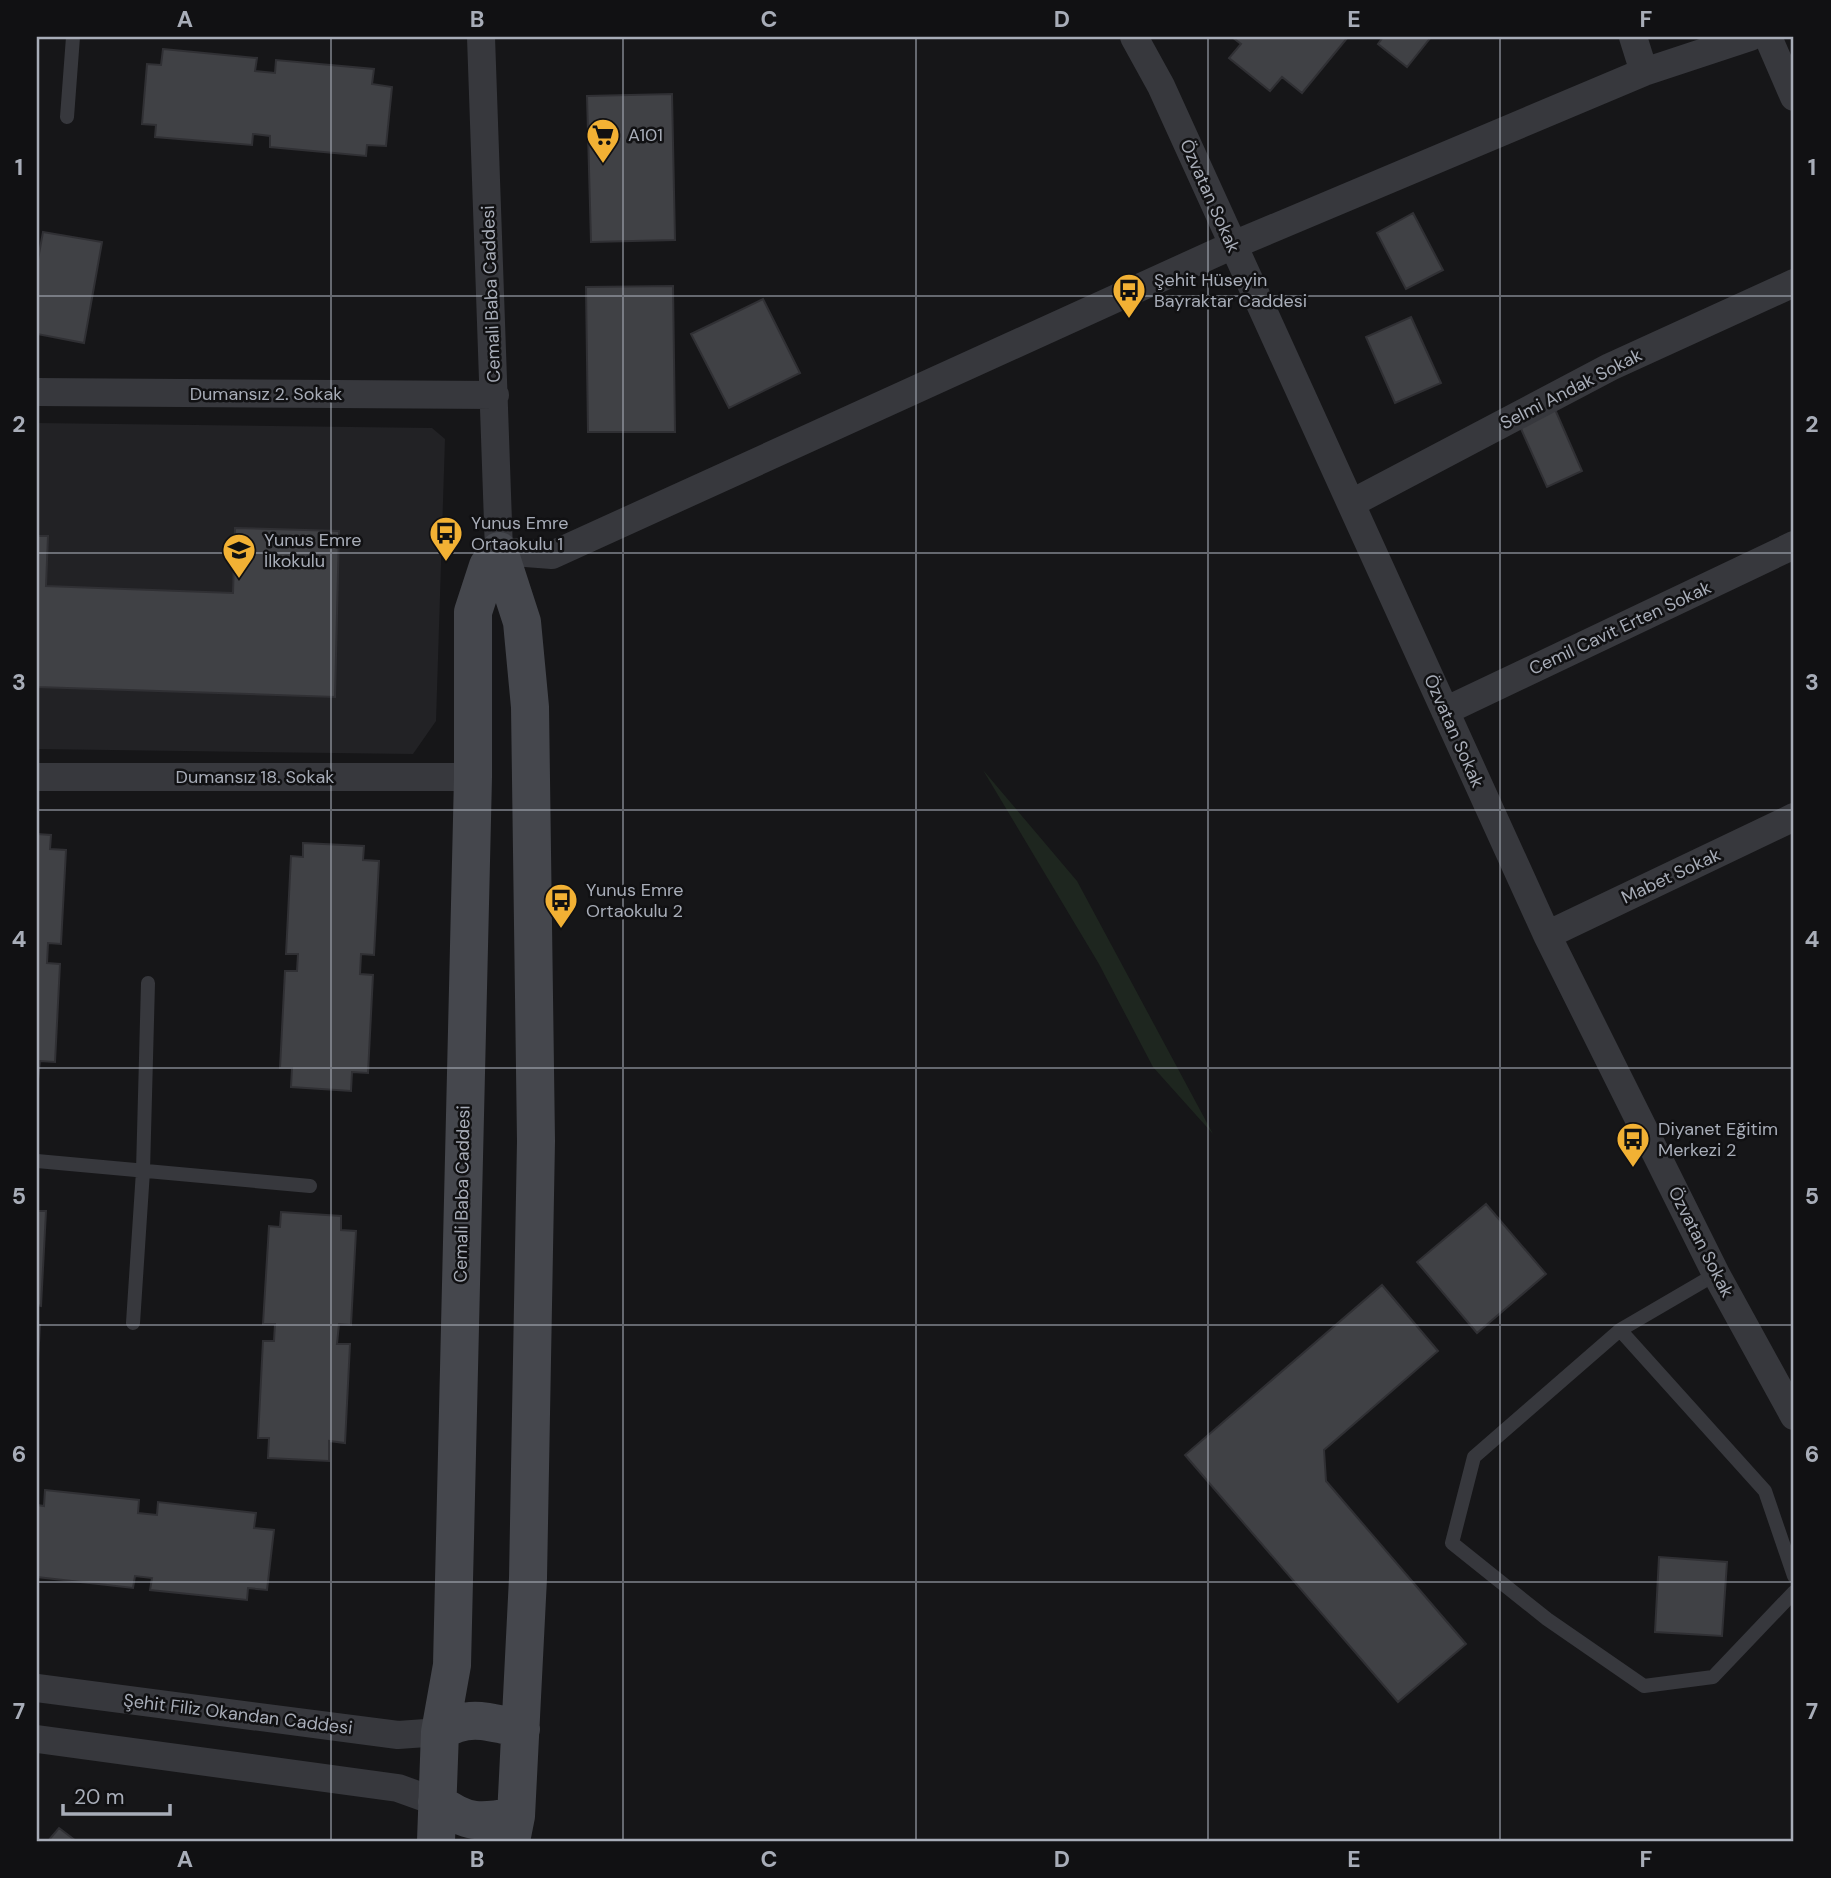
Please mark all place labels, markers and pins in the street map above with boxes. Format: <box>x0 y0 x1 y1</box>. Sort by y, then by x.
supermarket icon: A101 <box>584 116 622 165</box>
place label: A101 <box>628 123 663 147</box>
place label: Şehit Hüseyin Bayraktar Caddesi <box>1154 268 1307 313</box>
bus stop icon: Şehit Hüseyin Bayraktar Caddesi <box>1110 271 1148 320</box>
place label: Yunus Emre Ortaokulu 1 <box>471 511 569 556</box>
bus stop icon: Yunus Emre Ortaokulu 1 <box>427 514 465 563</box>
place label: Yunus Emre İlkokulu <box>264 528 362 573</box>
school or university icon: Yunus Emre İlkokulu <box>220 531 258 580</box>
place label: Yunus Emre Ortaokulu 2 <box>586 878 684 923</box>
bus stop icon: Yunus Emre Ortaokulu 2 <box>542 881 580 930</box>
place label: Diyanet Eğitim Merkezi 2 <box>1658 1117 1778 1162</box>
bus stop icon: Diyanet Eğitim Merkezi 2 <box>1614 1120 1652 1169</box>

